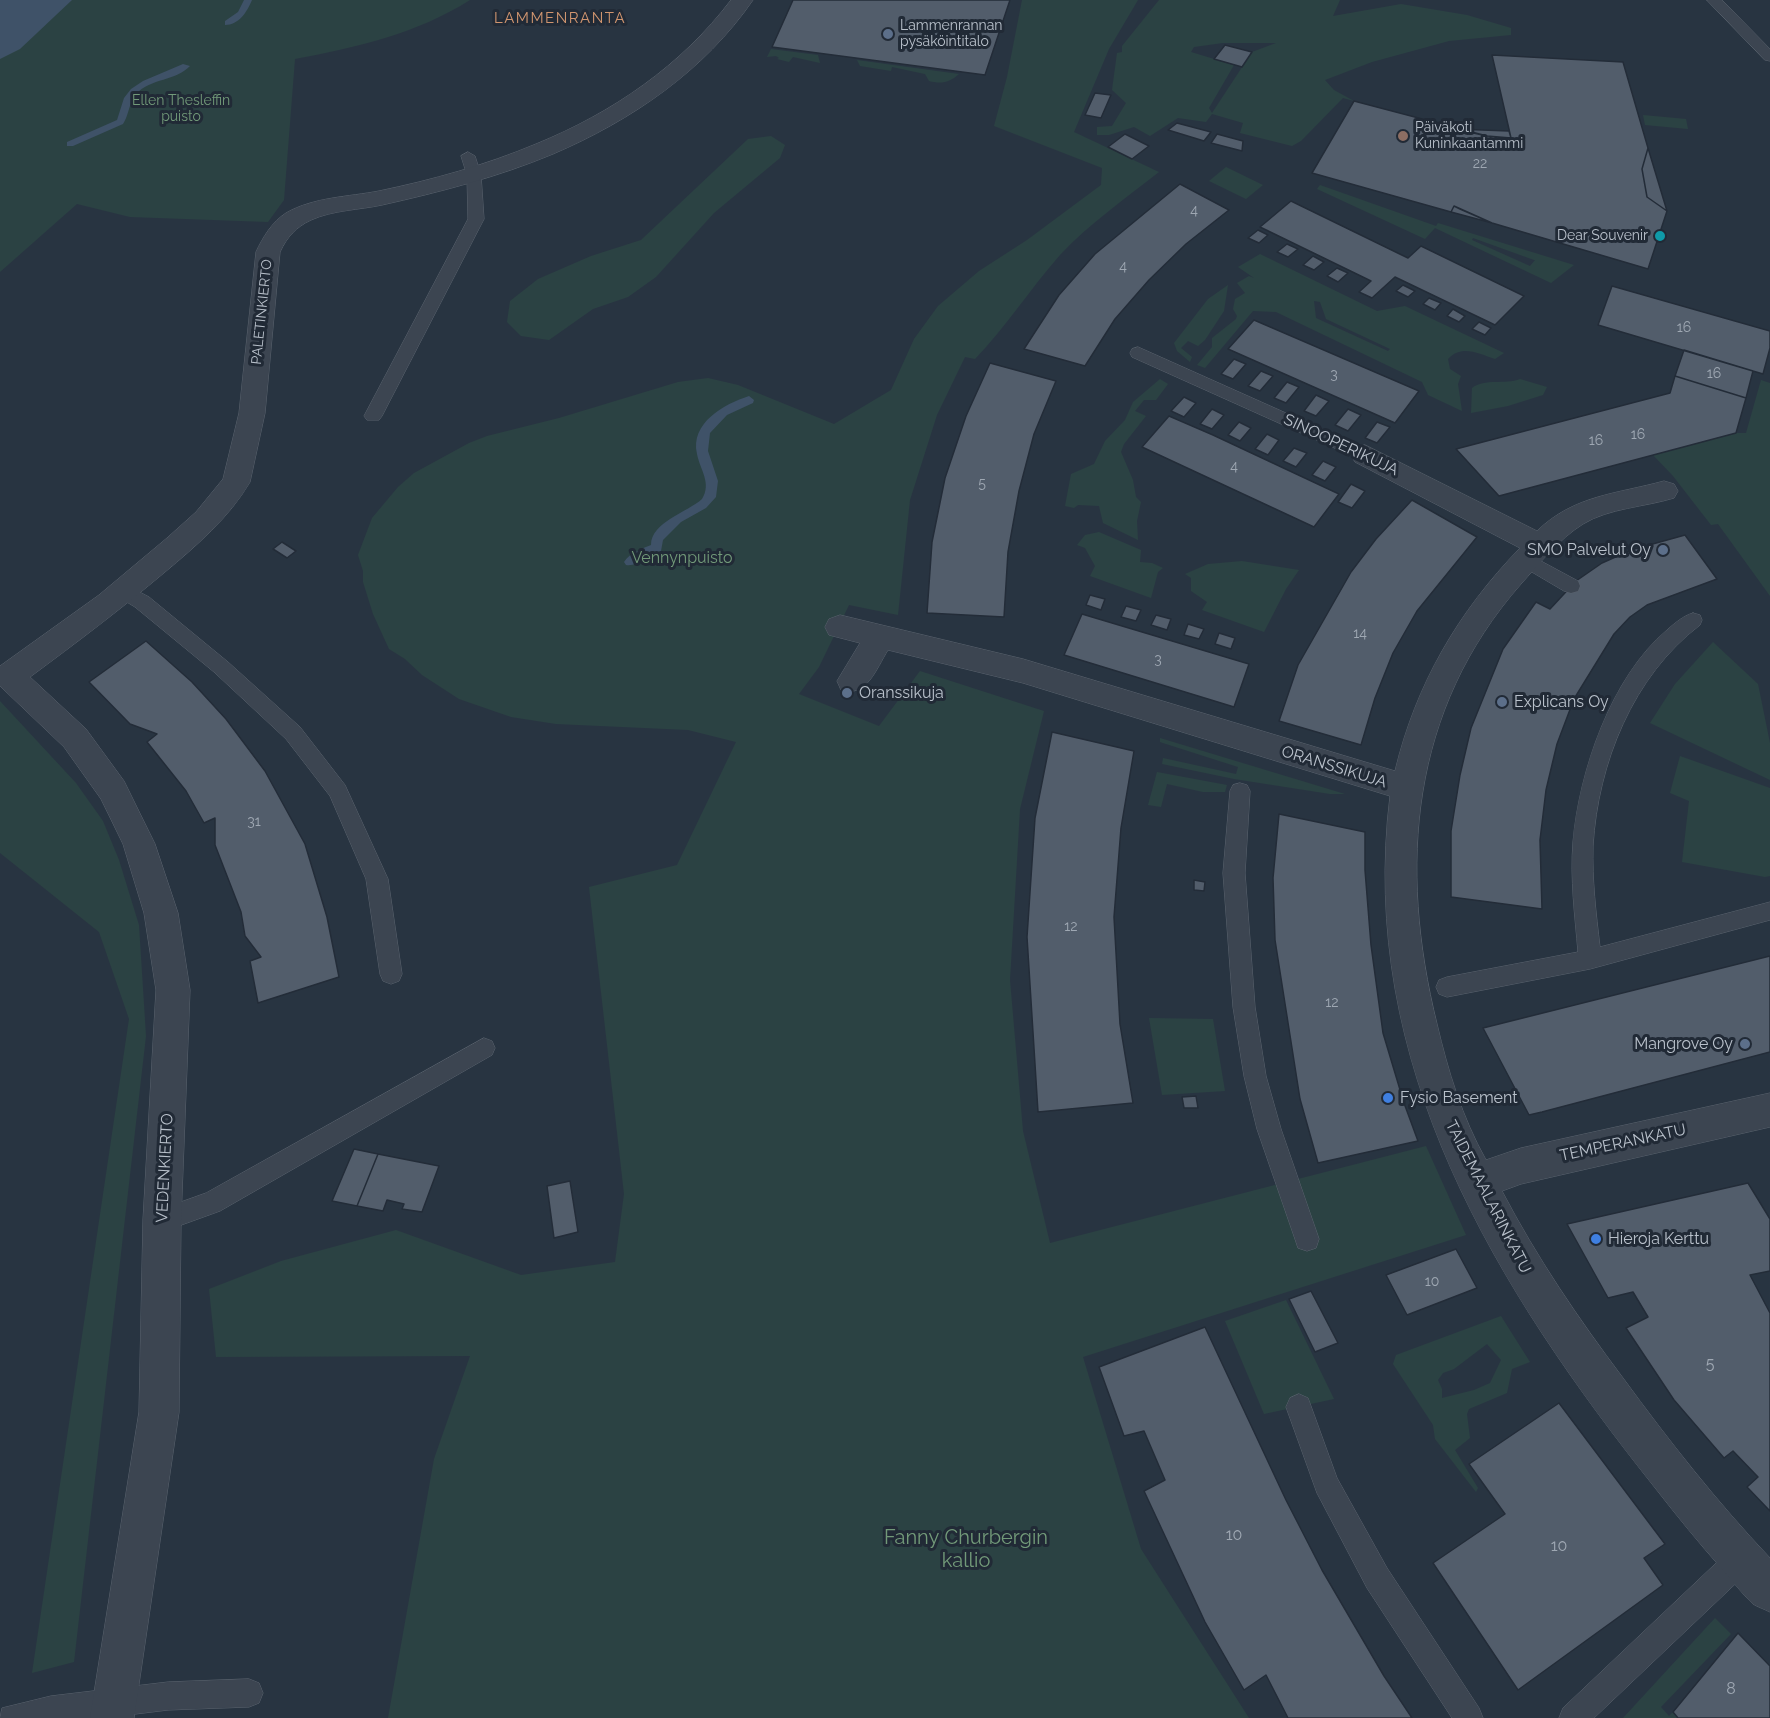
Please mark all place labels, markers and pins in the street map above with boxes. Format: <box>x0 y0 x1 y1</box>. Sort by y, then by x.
place label: Lammenrannan pysäköintitalo <box>900 18 1003 50</box>
marker: Lammenrannan pysäköintitalo <box>881 27 895 41</box>
place label: Päiväkoti Kuninkaantammi <box>1415 120 1523 152</box>
marker: Päiväkoti Kuninkaantammi <box>1396 129 1410 143</box>
place label: Dear Souvenir <box>1557 228 1648 244</box>
marker: Dear Souvenir <box>1653 229 1667 243</box>
place label: SMO Palvelut Oy <box>1527 540 1651 560</box>
marker: SMO Palvelut Oy <box>1656 543 1670 557</box>
place label: Oranssikuja <box>859 683 944 703</box>
marker: Oranssikuja <box>840 686 854 700</box>
place label: Explicans Oy <box>1514 692 1609 712</box>
marker: Explicans Oy <box>1495 695 1509 709</box>
place label: Mangrove Oy <box>1634 1034 1733 1054</box>
marker: Mangrove Oy <box>1738 1037 1752 1051</box>
place label: Fysio Basement <box>1400 1088 1518 1108</box>
marker: Fysio Basement <box>1381 1091 1395 1105</box>
place label: Hieroja Kerttu <box>1608 1229 1709 1249</box>
marker: Hieroja Kerttu <box>1589 1232 1603 1246</box>

